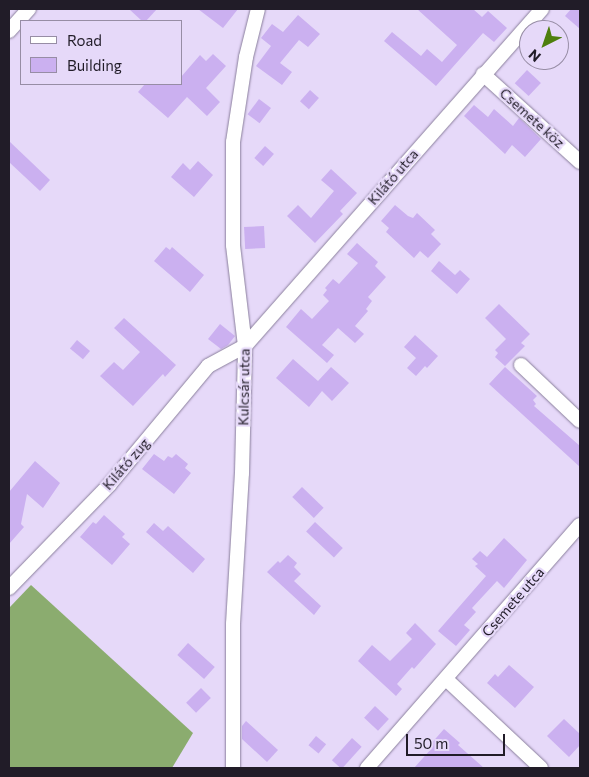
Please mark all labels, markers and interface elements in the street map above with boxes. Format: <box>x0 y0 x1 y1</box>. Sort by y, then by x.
legend <box>20 20 182 85</box>
north arrow <box>519 20 569 70</box>
text: Road <box>67 31 102 49</box>
text: N <box>525 46 544 66</box>
text: Building <box>67 56 122 74</box>
street label: Csemete köz <box>496 85 568 151</box>
street label: Kilátó utca <box>364 146 422 208</box>
street label: Kulcsár utca <box>235 348 253 426</box>
street label: Kilátó zug <box>99 435 153 493</box>
street label: Csemete utca <box>478 564 548 640</box>
scale bar <box>409 724 508 756</box>
text: 50 m <box>414 734 448 752</box>

